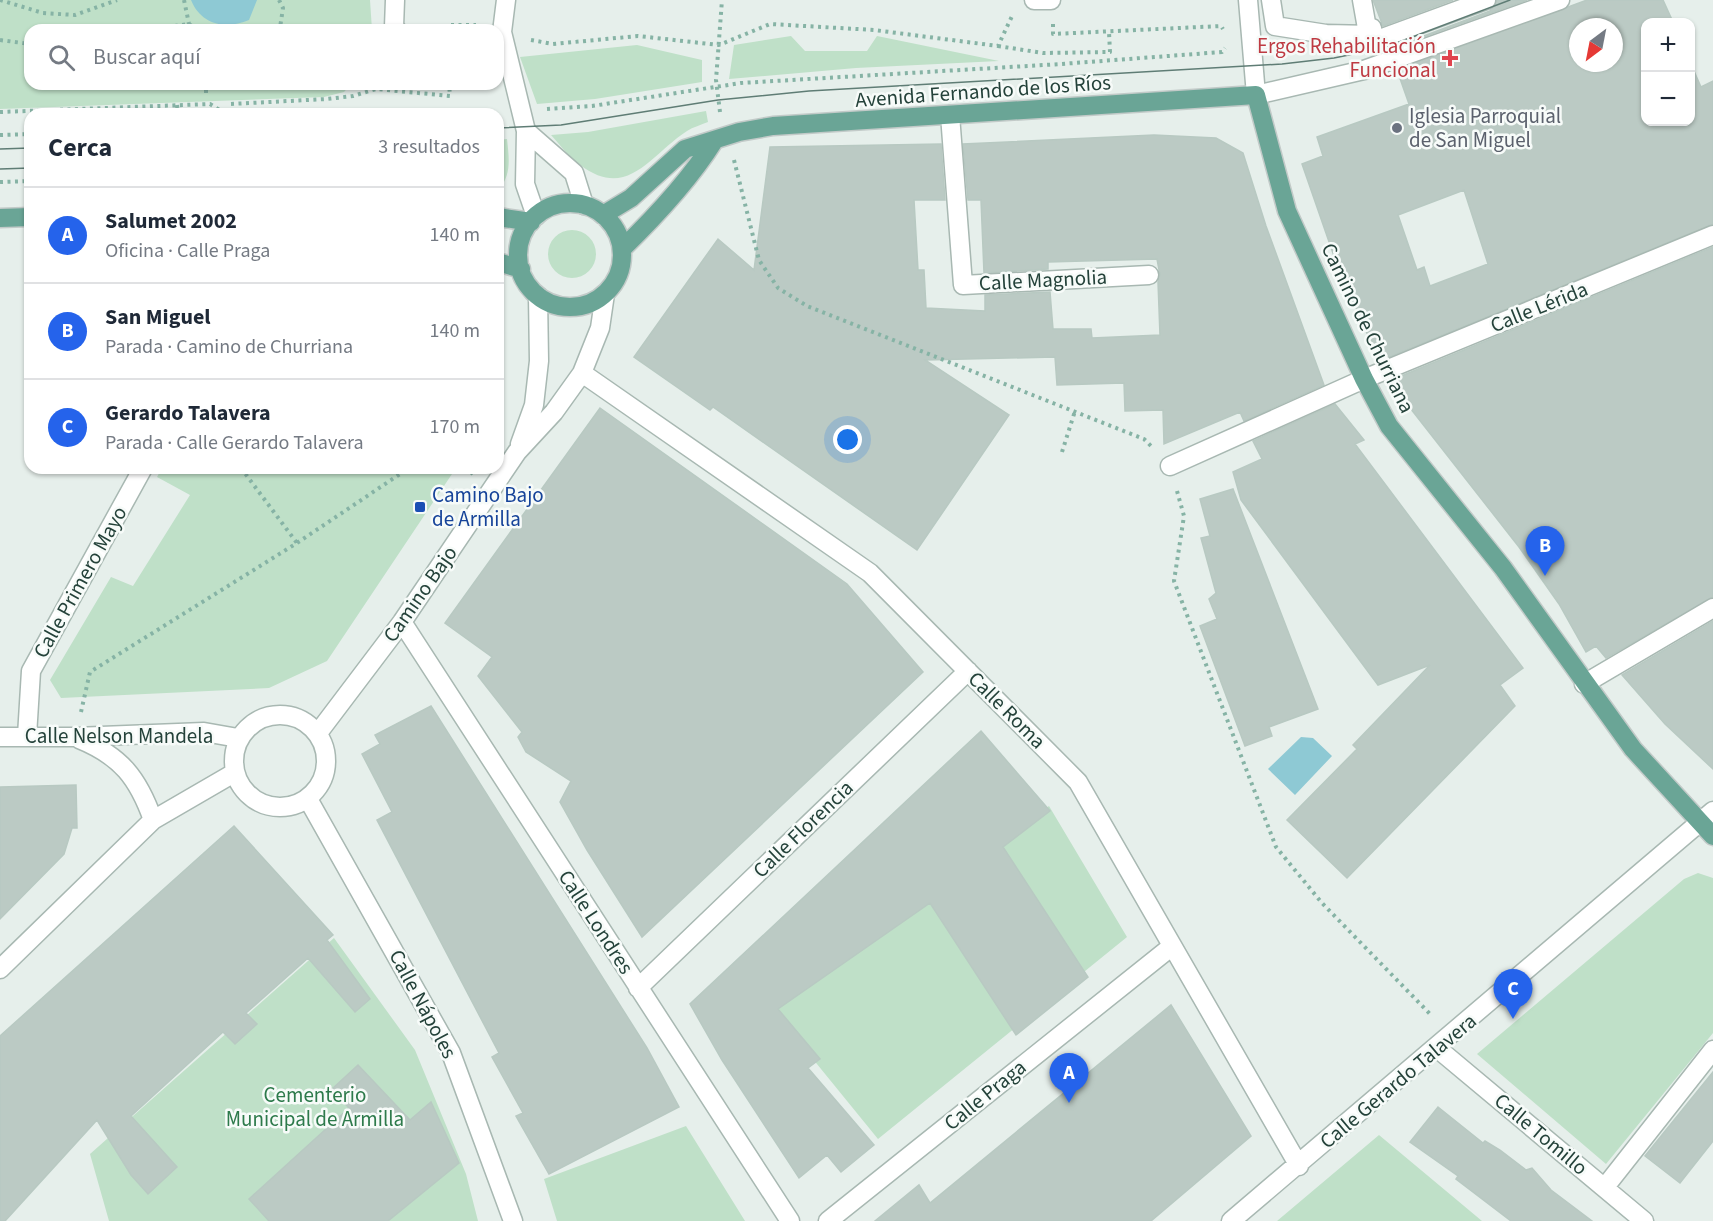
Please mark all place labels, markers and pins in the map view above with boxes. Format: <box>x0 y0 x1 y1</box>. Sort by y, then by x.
place label: Ergos Rehabilitación Funcional <box>1257 31 1436 85</box>
marker: Ergos Rehabilitación Funcional <box>1441 49 1459 67</box>
place label: Iglesia Parroquial de San Miguel <box>1409 101 1561 155</box>
marker: Iglesia Parroquial de San Miguel <box>1390 121 1404 135</box>
place label: Camino Bajo de Armilla <box>432 480 544 534</box>
marker: Camino Bajo de Armilla <box>413 500 427 514</box>
pin: B <box>1526 526 1564 576</box>
pin: C <box>1494 970 1532 1019</box>
pin: A <box>1050 1054 1088 1103</box>

